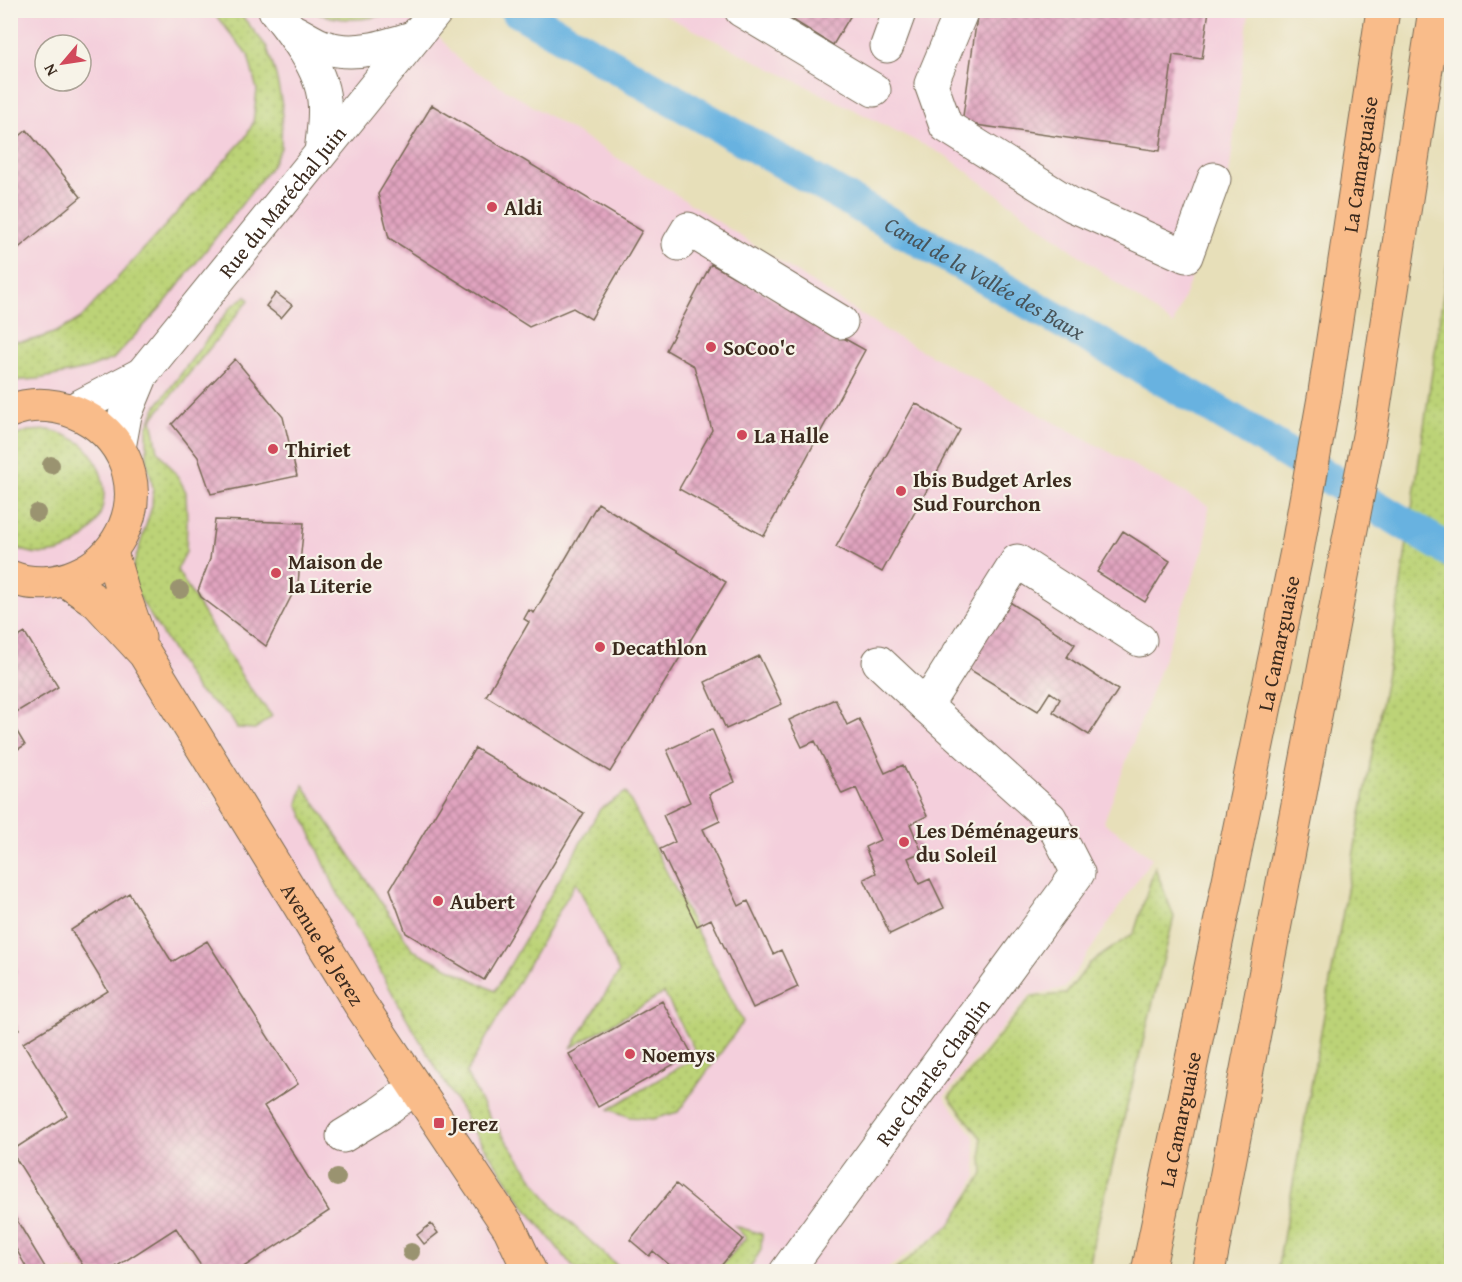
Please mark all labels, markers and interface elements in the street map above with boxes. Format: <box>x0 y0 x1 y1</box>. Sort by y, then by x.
north arrow <box>33 33 93 93</box>
text: N <box>37 60 63 81</box>
street label: La Camarguaise <box>1334 94 1385 235</box>
street label: Rue du Maréchal Juin <box>211 119 353 284</box>
place label: Aldi <box>504 192 543 223</box>
marker: Aldi <box>485 200 499 214</box>
water label: Canal de la Vallée des Baux <box>879 208 1091 348</box>
place label: SoCoo'c <box>723 332 795 363</box>
marker: SoCoo'c <box>704 340 718 354</box>
place label: La Halle <box>754 420 829 451</box>
marker: La Halle <box>735 428 749 442</box>
place label: Thiriet <box>285 434 351 465</box>
marker: Thiriet <box>266 442 280 456</box>
place label: Ibis Budget Arles Sud Fourchon <box>913 464 1072 519</box>
marker: Ibis Budget Arles Sud Fourchon <box>894 484 908 498</box>
place label: Maison de la Literie <box>288 546 383 601</box>
marker: Maison de la Literie <box>269 566 283 580</box>
street label: La Camarguaise <box>1249 573 1307 714</box>
place label: Decathlon <box>612 632 707 663</box>
marker: Decathlon <box>593 640 607 654</box>
place label: Les Déménageurs du Soleil <box>916 815 1078 870</box>
marker: Les Déménageurs du Soleil <box>897 835 911 849</box>
street label: Avenue de Jerez <box>274 877 373 1011</box>
place label: Aubert <box>450 886 515 917</box>
marker: Aubert <box>431 894 445 908</box>
street label: Rue Charles Chaplin <box>868 991 997 1152</box>
place label: Noemys <box>642 1039 715 1070</box>
marker: Noemys <box>623 1047 637 1061</box>
street label: La Camarguaise <box>1150 1048 1209 1190</box>
place label: Jerez <box>448 1108 498 1139</box>
marker: Jerez <box>432 1116 446 1130</box>

